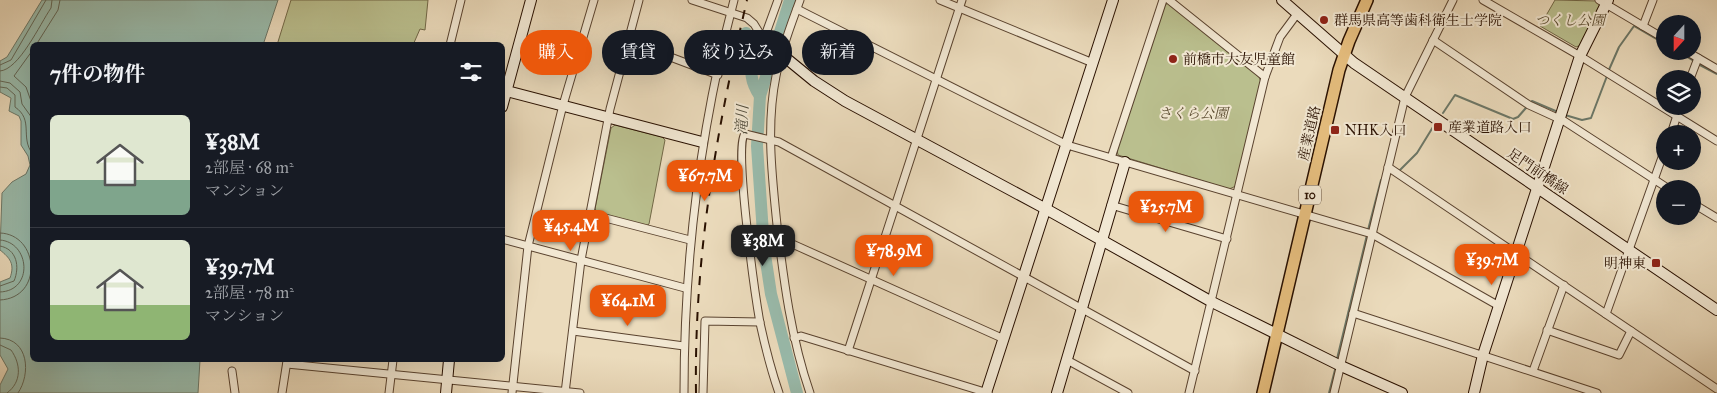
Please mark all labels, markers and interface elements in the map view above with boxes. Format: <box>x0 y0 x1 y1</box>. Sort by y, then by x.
place label: 群馬県高等歯科衛生士学院 <box>1334 12 1502 29</box>
park label: つくし公園 <box>1535 12 1607 29</box>
marker: 群馬県高等歯科衛生士学院 <box>1318 14 1330 26</box>
north arrow <box>1656 15 1701 60</box>
map controls <box>1656 15 1701 225</box>
chip: 購入 <box>520 30 592 75</box>
chip: 賃貸 <box>602 30 674 75</box>
chip: 絞り込み <box>684 30 792 75</box>
chip: 新着 <box>802 30 874 75</box>
place label: 前橋市大友児童館 <box>1183 51 1295 68</box>
marker: 前橋市大友児童館 <box>1167 53 1179 65</box>
icon: filters <box>457 58 485 86</box>
text: 7件の物件 <box>50 61 145 87</box>
button: layers <box>1656 70 1701 115</box>
water label: 滝川 <box>732 103 752 135</box>
street label: 産業道路 <box>1295 104 1324 162</box>
park label: さくら公園 <box>1158 105 1230 122</box>
place label: 産業道路入口 <box>1448 119 1532 136</box>
marker: 産業道路入口 <box>1432 121 1444 133</box>
place label: NHK入口 <box>1345 122 1407 139</box>
marker: NHK入口 <box>1329 124 1341 136</box>
button: + <box>1656 125 1701 170</box>
text: ¥38M <box>205 129 260 155</box>
icon: home <box>90 135 150 195</box>
street label: 足門前橋線 <box>1504 145 1571 198</box>
text: 2部屋 · 68 m² <box>205 158 294 177</box>
pin: ¥67.7M <box>664 160 746 202</box>
text: ¥67.7M <box>678 166 732 185</box>
button: − <box>1656 180 1701 225</box>
text: マンション <box>205 181 284 200</box>
road number: 10 <box>1299 186 1321 204</box>
pin: ¥25.7M <box>1125 190 1207 233</box>
text: ¥25.7M <box>1140 197 1192 216</box>
pin: ¥45.4M <box>530 210 612 252</box>
text: ¥45.4M <box>543 216 599 235</box>
pin: ¥38M <box>733 224 793 267</box>
text: ¥38M <box>742 231 784 250</box>
pin: ¥78.9M <box>853 234 935 277</box>
text: ¥78.9M <box>866 241 922 260</box>
pin: ¥39.7M <box>1451 244 1533 286</box>
text: ¥39.7M <box>1466 250 1518 269</box>
text: ¥39.7M <box>205 254 274 280</box>
place label: 明神東 <box>1604 255 1646 272</box>
marker: 明神東 <box>1650 257 1662 269</box>
icon: home <box>90 260 150 320</box>
text: 2部屋 · 78 m² <box>205 283 294 302</box>
pin: ¥64.1M <box>587 284 669 327</box>
text: ¥64.1M <box>601 291 655 310</box>
text: マンション <box>205 306 284 325</box>

